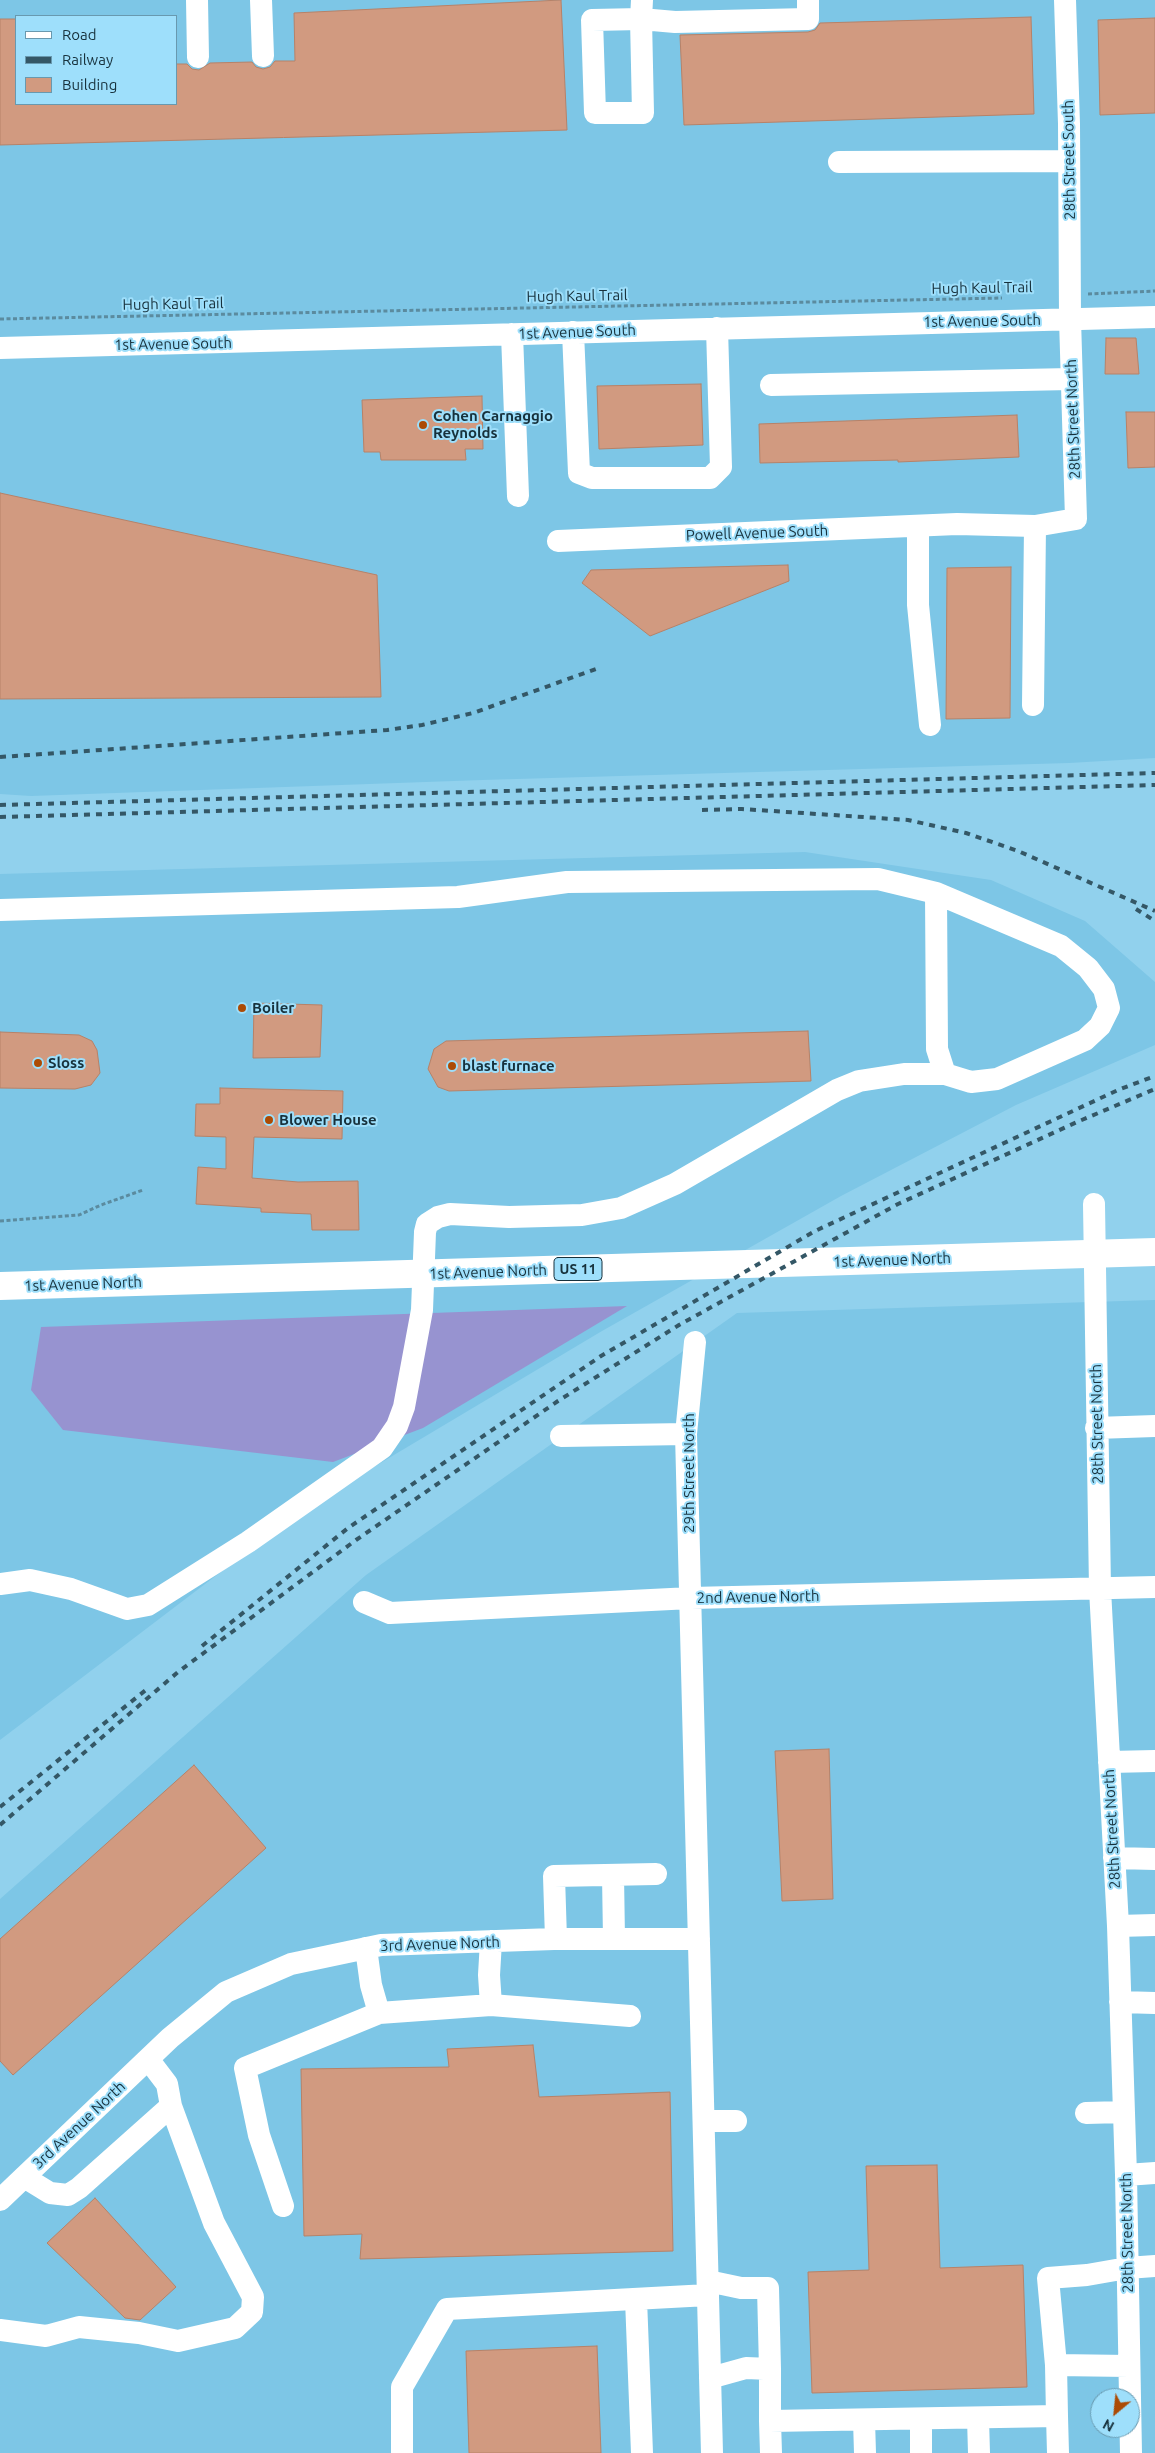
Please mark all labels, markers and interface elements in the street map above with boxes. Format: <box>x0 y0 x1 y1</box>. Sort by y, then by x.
legend <box>15 15 178 105</box>
text: Road <box>62 26 97 43</box>
text: Railway <box>62 51 113 68</box>
text: Building <box>62 76 117 93</box>
street label: 28th Street South <box>1059 100 1079 220</box>
street label: Hugh Kaul Trail <box>931 278 1033 298</box>
street label: Hugh Kaul Trail <box>526 286 628 306</box>
street label: Hugh Kaul Trail <box>122 294 224 314</box>
street label: 1st Avenue South <box>923 311 1041 331</box>
street label: 1st Avenue South <box>518 321 636 343</box>
street label: 1st Avenue South <box>114 334 232 354</box>
street label: 28th Street North <box>1062 359 1084 479</box>
place label: Cohen Carnaggio Reynolds <box>433 407 553 442</box>
marker: Cohen Carnaggio Reynolds <box>417 419 429 431</box>
street label: Powell Avenue South <box>686 522 828 544</box>
place label: Boiler <box>252 999 294 1017</box>
marker: Boiler <box>236 1002 248 1014</box>
place label: Sloss <box>48 1054 84 1072</box>
marker: Sloss <box>32 1057 44 1069</box>
place label: blast furnace <box>462 1057 555 1075</box>
marker: blast furnace <box>446 1060 458 1072</box>
place label: Blower House <box>279 1111 377 1129</box>
marker: Blower House <box>263 1114 275 1126</box>
street label: 1st Avenue North <box>833 1249 951 1271</box>
road number: US 11 <box>554 1258 602 1280</box>
street label: 1st Avenue North <box>429 1261 547 1283</box>
street label: 1st Avenue North <box>24 1273 142 1295</box>
street label: 28th Street North <box>1087 1364 1107 1484</box>
street label: 29th Street North <box>680 1413 698 1533</box>
street label: 2nd Avenue North <box>696 1587 820 1607</box>
street label: 28th Street North <box>1100 1769 1124 1889</box>
street label: 3rd Avenue North <box>380 1933 500 1955</box>
street label: 3rd Avenue North <box>29 2078 129 2172</box>
street label: 28th Street North <box>1117 2173 1137 2293</box>
north arrow <box>1090 2388 1140 2438</box>
text: N <box>1100 2416 1117 2435</box>

